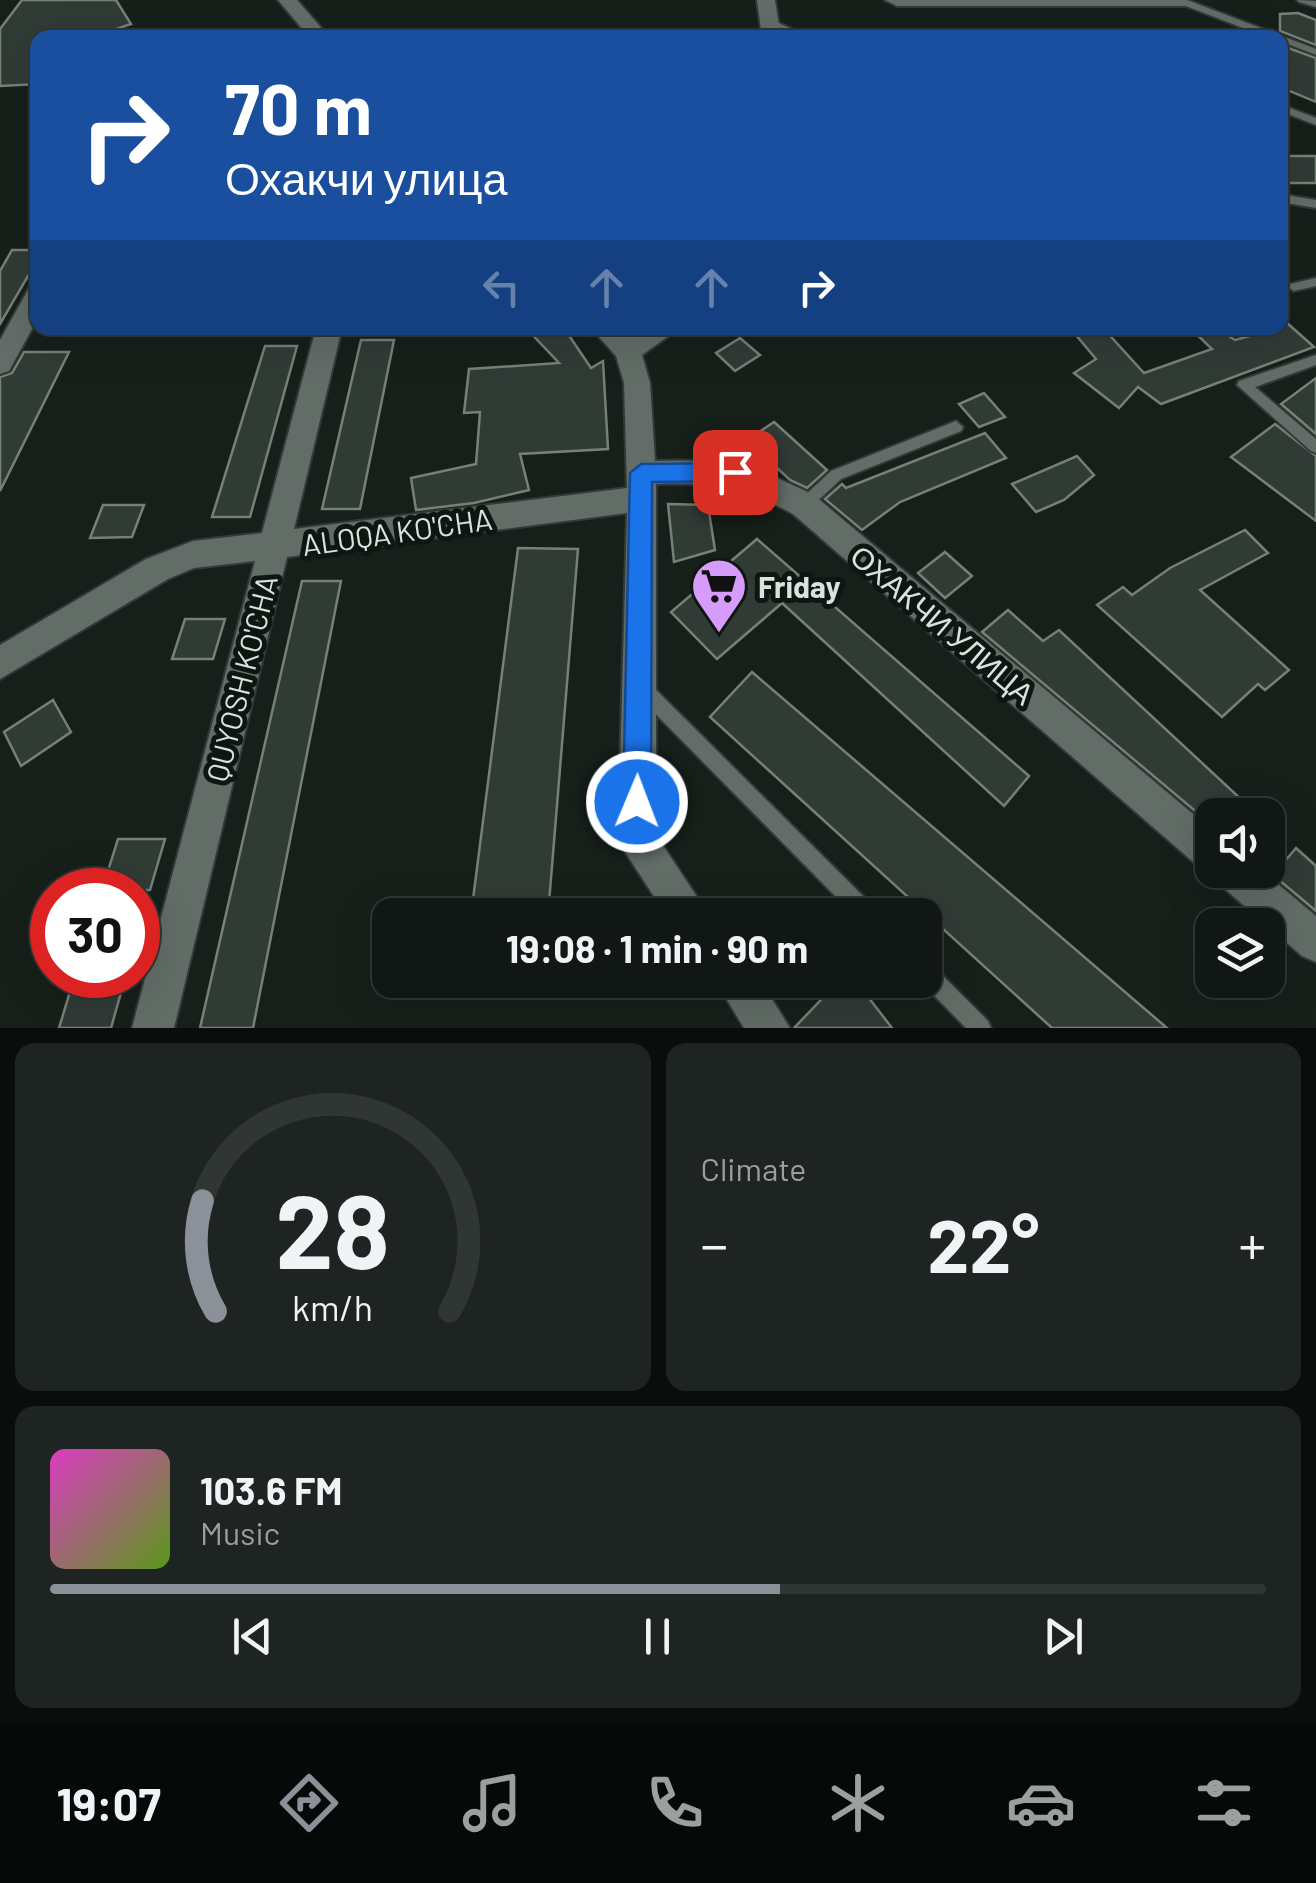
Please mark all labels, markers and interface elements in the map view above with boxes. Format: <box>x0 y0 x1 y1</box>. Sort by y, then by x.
text: 70 m <box>225 65 372 149</box>
icon: right <box>60 70 190 200</box>
text: Охакчи улица <box>225 150 508 204</box>
icon: left <box>474 260 529 315</box>
icon: ahead <box>579 260 634 315</box>
icon: ahead <box>684 260 739 315</box>
icon: right <box>789 260 844 315</box>
pin <box>693 430 778 515</box>
icon: arrive <box>708 445 763 500</box>
street label: ALOQA KO'CHA <box>300 500 494 562</box>
street label: ОХАКЧИ УЛИЦА <box>844 537 1042 711</box>
supermarket icon: Friday <box>689 556 749 635</box>
place label: Friday <box>758 568 841 604</box>
street label: QUYOSH KO'CHA <box>198 571 284 785</box>
position arrow <box>585 750 689 854</box>
map controls <box>1195 798 1285 998</box>
button: sound <box>1195 798 1285 888</box>
speed limit sign: 30 <box>30 868 160 998</box>
button: layers <box>1195 908 1285 998</box>
text: 19:08 · 1 min · 90 m <box>506 925 808 971</box>
text: Climate <box>701 1149 806 1187</box>
text: 28 <box>275 1165 390 1290</box>
text: 22° <box>927 1198 1039 1288</box>
text: − <box>701 1210 728 1276</box>
text: + <box>1238 1210 1266 1276</box>
text: km/h <box>292 1285 373 1328</box>
text: 103.6 FM <box>200 1467 342 1513</box>
text: Music <box>200 1513 280 1551</box>
icon: previous <box>225 1609 280 1664</box>
icon: pause <box>630 1609 685 1664</box>
icon: next <box>1036 1609 1091 1664</box>
icon: directions <box>274 1768 344 1838</box>
icon: music <box>457 1768 527 1838</box>
icon: phone <box>640 1768 710 1838</box>
icon: climate <box>823 1768 893 1838</box>
icon: car <box>1006 1768 1076 1838</box>
icon: filters <box>1189 1768 1259 1838</box>
text: 19:07 <box>57 1776 161 1830</box>

